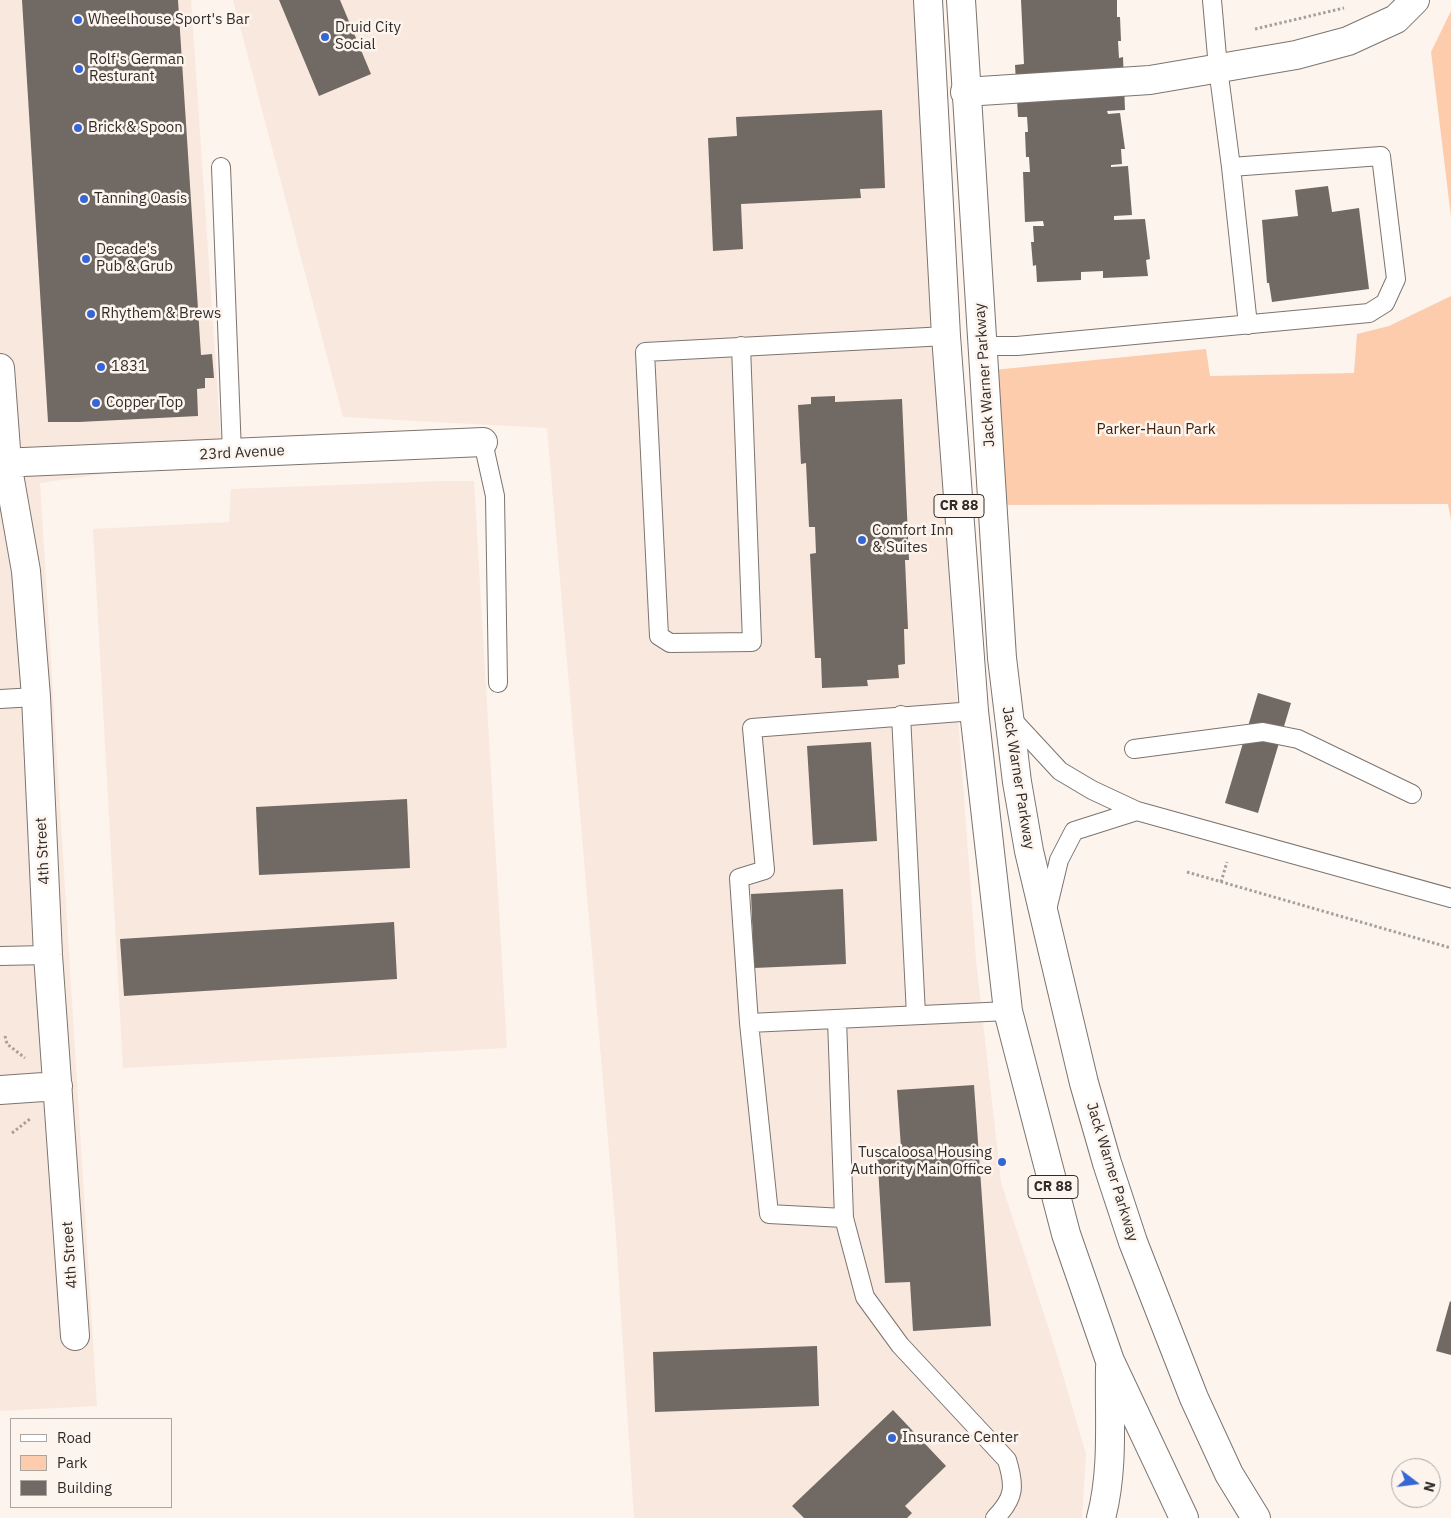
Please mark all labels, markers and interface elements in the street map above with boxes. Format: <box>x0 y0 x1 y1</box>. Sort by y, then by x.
place label: Wheelhouse Sport's Bar <box>88 11 249 29</box>
marker: Wheelhouse Sport's Bar <box>72 14 84 26</box>
place label: Druid City Social <box>335 19 401 54</box>
marker: Druid City Social <box>319 31 331 43</box>
place label: Rolf's German Resturant <box>89 51 184 86</box>
marker: Rolf's German Resturant <box>73 63 85 75</box>
place label: Brick & Spoon <box>88 119 183 137</box>
marker: Brick & Spoon <box>72 122 84 134</box>
place label: Tanning Oasis <box>94 190 187 208</box>
marker: Tanning Oasis <box>78 193 90 205</box>
place label: Decade's Pub & Grub <box>96 241 173 276</box>
marker: Decade's Pub & Grub <box>80 253 92 265</box>
street label: Jack Warner Parkway <box>971 302 999 448</box>
place label: Rhythem & Brews <box>101 305 221 323</box>
marker: Rhythem & Brews <box>85 308 97 320</box>
place label: 1831 <box>111 358 147 376</box>
marker: 1831 <box>95 361 107 373</box>
place label: Copper Top <box>106 394 183 412</box>
marker: Copper Top <box>90 397 102 409</box>
park label: Parker-Haun Park <box>1096 421 1216 439</box>
street label: 23rd Avenue <box>199 442 285 464</box>
road number: CR 88 <box>934 494 984 518</box>
place label: Comfort Inn & Suites <box>872 522 953 557</box>
marker: Comfort Inn & Suites <box>856 534 868 546</box>
street label: Jack Warner Parkway <box>998 705 1038 851</box>
street label: 4th Street <box>32 817 54 885</box>
street label: Jack Warner Parkway <box>1082 1100 1142 1244</box>
place label: Tuscaloosa Housing Authority Main Office <box>850 1144 992 1179</box>
marker: Tuscaloosa Housing Authority Main Office <box>996 1156 1008 1168</box>
road number: CR 88 <box>1028 1176 1078 1198</box>
street label: 4th Street <box>59 1221 81 1289</box>
legend <box>10 1418 172 1508</box>
text: Road <box>57 1428 92 1447</box>
place label: Insurance Center <box>902 1429 1019 1447</box>
marker: Insurance Center <box>886 1432 898 1444</box>
text: Park <box>57 1453 87 1472</box>
north arrow <box>1391 1458 1441 1508</box>
text: Building <box>57 1478 112 1497</box>
text: N <box>1420 1479 1440 1494</box>

